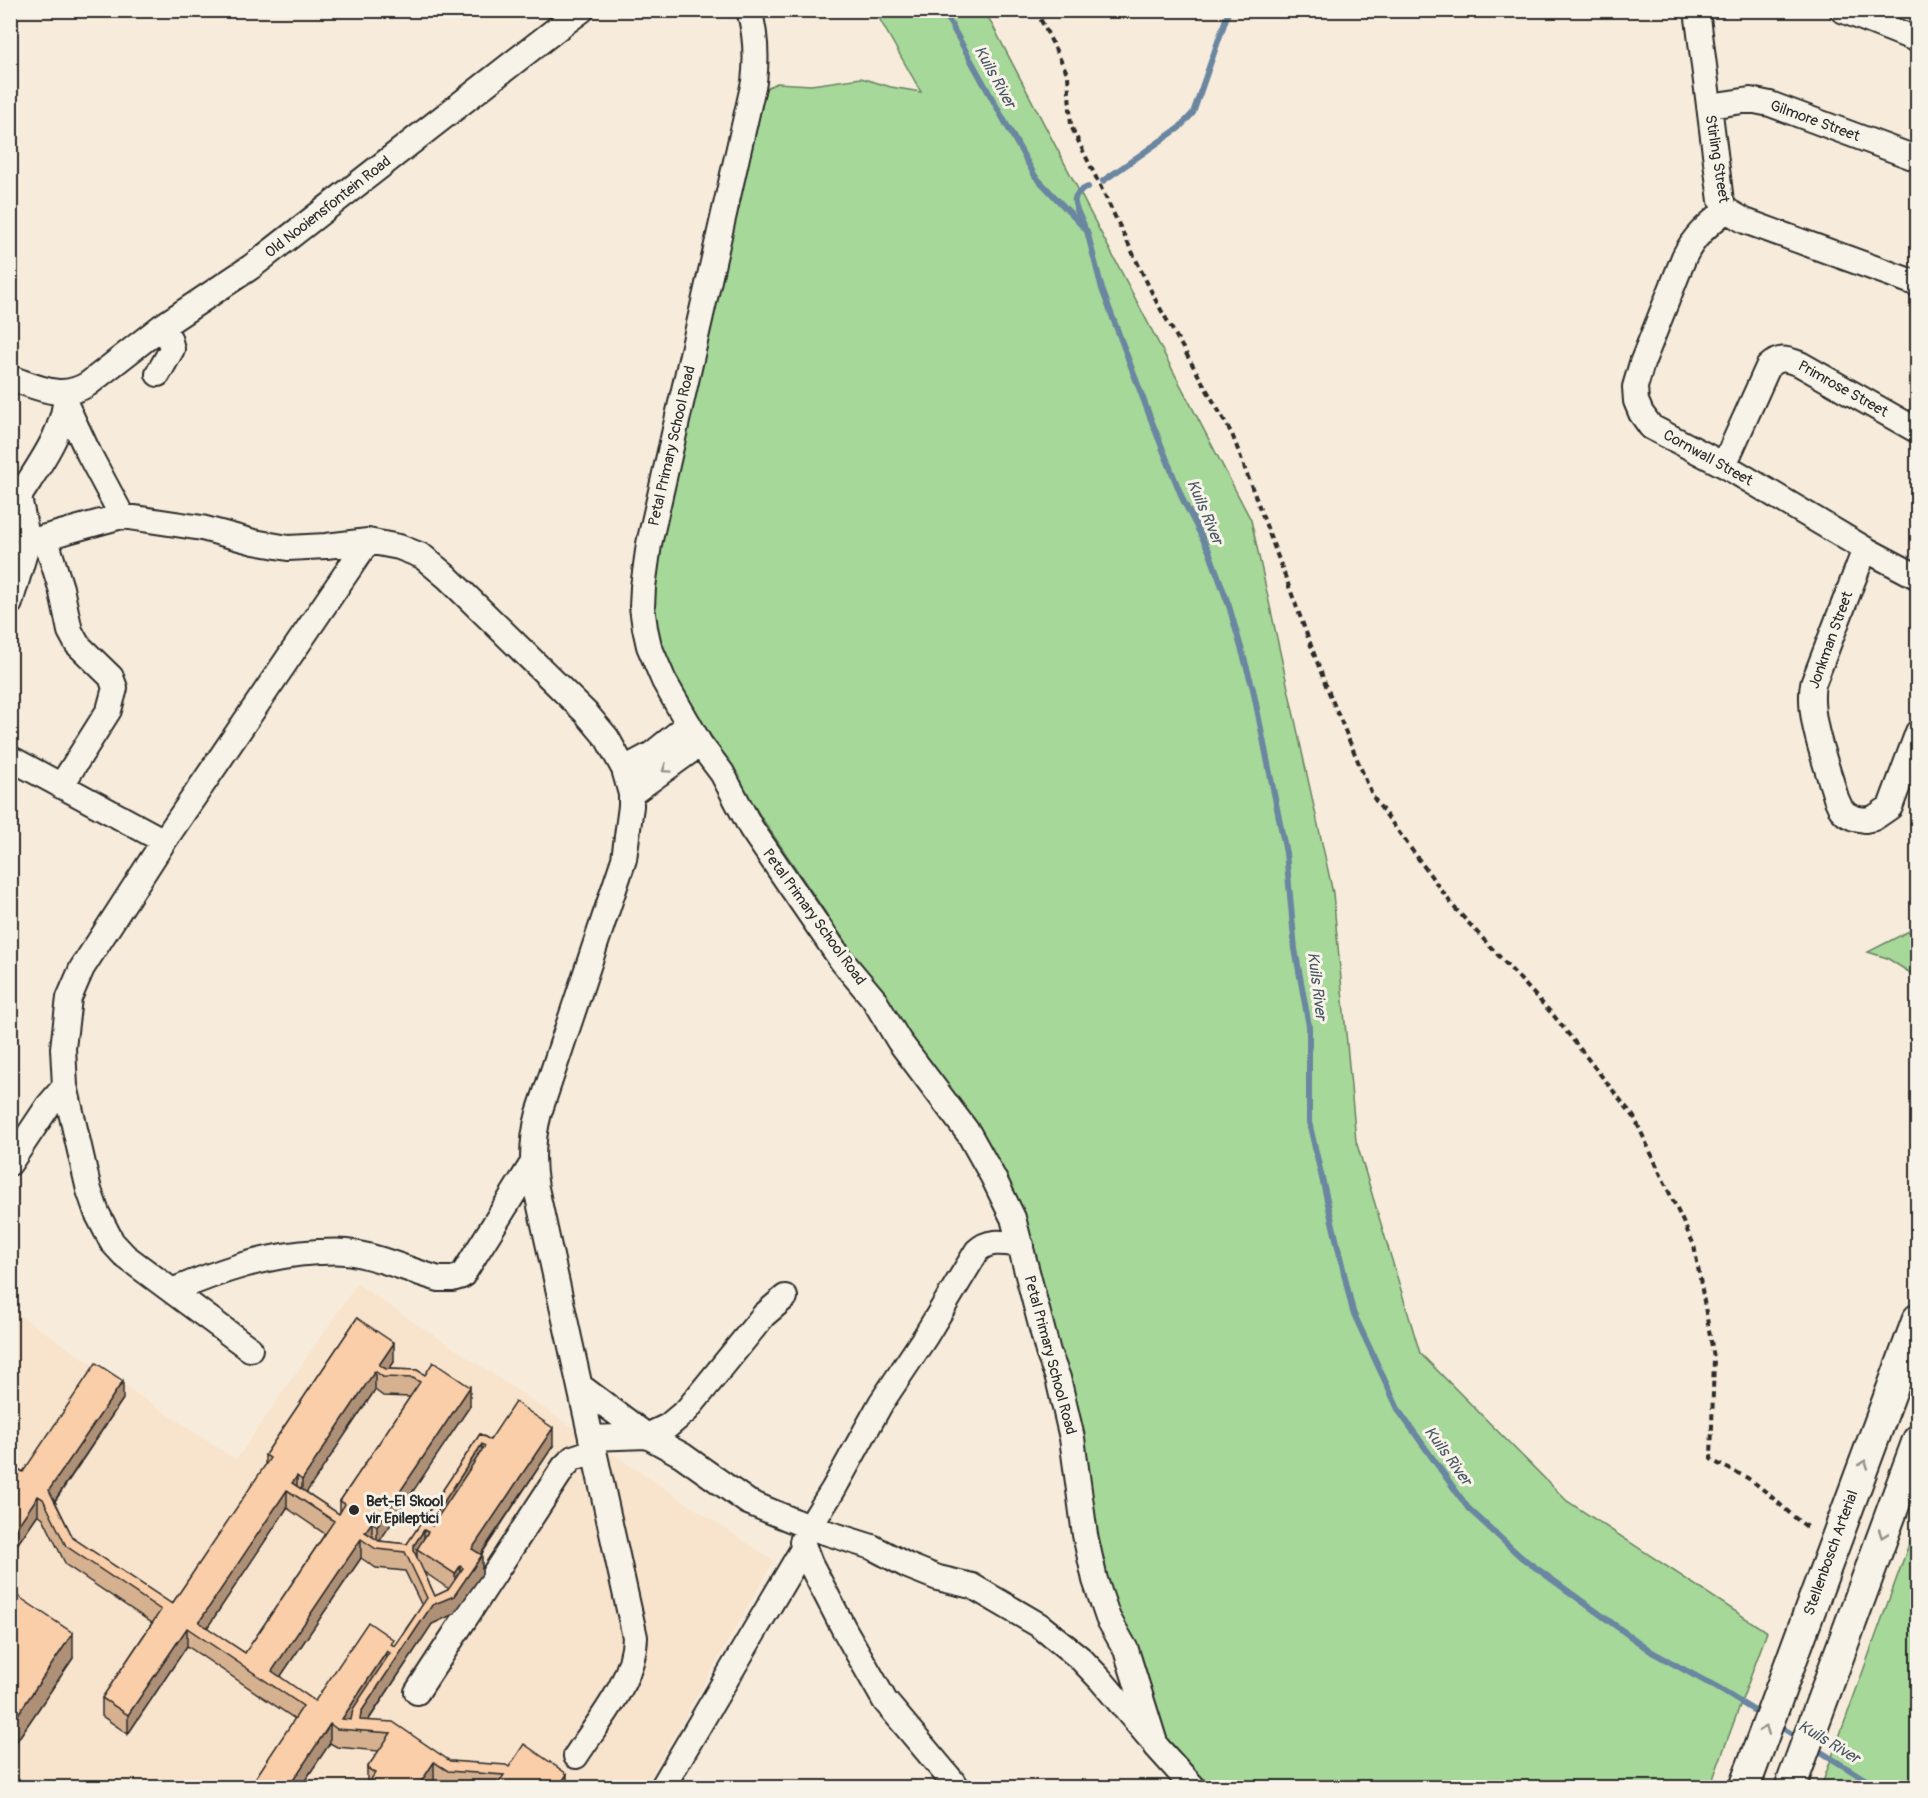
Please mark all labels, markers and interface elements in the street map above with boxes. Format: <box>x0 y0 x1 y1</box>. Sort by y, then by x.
water label: Kuils River <box>970 42 1021 114</box>
street label: Gilmore Street <box>1768 96 1863 146</box>
street label: Stirling Street <box>1701 114 1733 205</box>
street label: Old Nooiensfontein Road <box>261 152 395 262</box>
street label: Primrose Street <box>1795 356 1892 422</box>
street label: Petal Primary School Road <box>644 364 700 528</box>
street label: Cornwall Street <box>1660 426 1757 491</box>
water label: Kuils River <box>1182 477 1228 549</box>
street label: Jonkman Street <box>1805 588 1858 691</box>
one-way arrow <box>661 762 672 773</box>
street label: Petal Primary School Road <box>758 845 870 989</box>
water label: Kuils River <box>1303 951 1331 1023</box>
street label: Petal Primary School Road <box>1020 1273 1080 1437</box>
water label: Kuils River <box>1420 1422 1478 1491</box>
one-way arrow <box>1856 1459 1869 1470</box>
street label: Stellenbosch Arterial <box>1799 1488 1863 1618</box>
place label: Bet-El Skool vir Epileptici <box>365 1492 444 1528</box>
marker: Bet-El Skool vir Epileptici <box>347 1503 361 1517</box>
one-way arrow <box>1878 1528 1890 1539</box>
water label: Kuils River <box>1795 1716 1865 1769</box>
one-way arrow <box>1758 1725 1771 1735</box>

